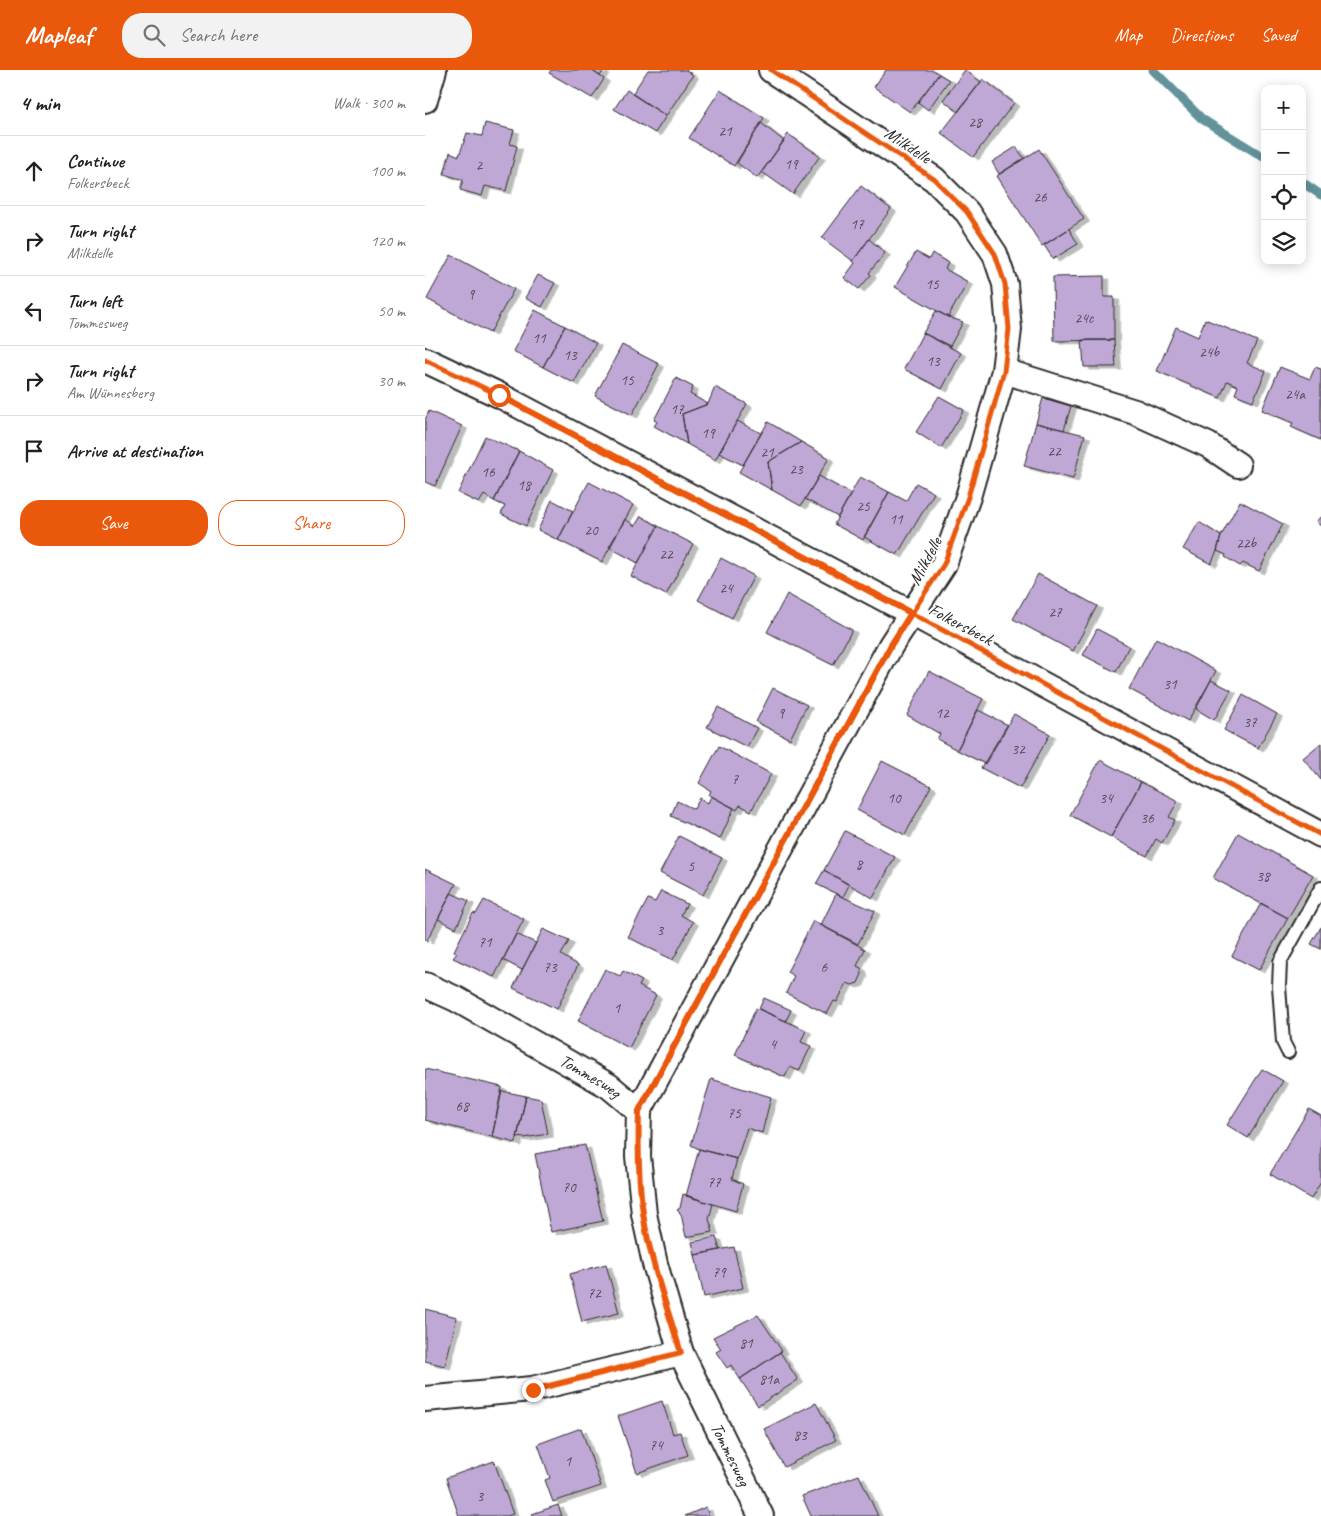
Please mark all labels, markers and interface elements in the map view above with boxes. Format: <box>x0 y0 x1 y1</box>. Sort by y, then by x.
search box <box>122 13 472 58</box>
text: Mapleaf <box>25 20 92 50</box>
icon: search <box>140 21 168 49</box>
text: Search here <box>180 23 257 47</box>
text: Map <box>1115 24 1142 46</box>
text: Directions <box>1170 24 1233 46</box>
text: Saved <box>1261 24 1296 46</box>
map controls <box>1261 85 1306 265</box>
button: + <box>1261 85 1306 130</box>
text: 4 min <box>20 90 60 116</box>
text: Walk · 300 m <box>333 93 405 113</box>
house number: 28 <box>968 113 983 132</box>
house number: 21 <box>718 122 733 141</box>
street label: Milkdelle <box>881 122 936 169</box>
button: − <box>1261 130 1306 175</box>
text: Continue <box>67 149 124 173</box>
house number: 19 <box>784 155 799 174</box>
house number: 2 <box>476 156 484 175</box>
icon: ahead <box>20 157 48 185</box>
text: 100 m <box>371 161 405 181</box>
text: Folkersbeck <box>67 173 129 193</box>
button: locate <box>1261 175 1306 220</box>
house number: 26 <box>1033 188 1048 207</box>
house number: 17 <box>850 215 865 234</box>
text: Turn right <box>67 219 134 243</box>
button: layers <box>1261 220 1306 265</box>
icon: right <box>20 227 48 255</box>
text: 120 m <box>371 231 405 251</box>
text: Milkdelle <box>67 243 112 263</box>
house number: 15 <box>925 275 940 294</box>
house number: 9 <box>468 285 476 304</box>
text: Turn left <box>67 289 122 313</box>
icon: left <box>20 297 48 325</box>
text: 50 m <box>378 301 405 321</box>
house number: 24c <box>1075 309 1094 328</box>
text: Tommesweg <box>67 313 127 333</box>
house number: 11 <box>532 329 547 348</box>
house number: 24b <box>1199 343 1220 362</box>
house number: 13 <box>563 346 578 365</box>
house number: 13 <box>926 352 941 371</box>
text: Turn right <box>67 359 134 383</box>
icon: right <box>20 367 48 395</box>
text: 30 m <box>378 371 405 391</box>
house number: 15 <box>620 371 635 390</box>
text: Am Wünnesberg <box>67 383 154 403</box>
route start <box>488 384 511 407</box>
house number: 24a <box>1285 385 1306 404</box>
house number: 17 <box>670 400 685 419</box>
house number: 19 <box>701 424 716 443</box>
icon: arrive <box>20 437 48 465</box>
text: Arrive at destination <box>67 439 203 463</box>
house number: 22 <box>1047 442 1062 461</box>
house number: 21 <box>760 443 775 462</box>
house number: 23 <box>789 460 804 479</box>
house number: 16 <box>481 463 496 482</box>
house number: 18 <box>517 476 532 495</box>
house number: 25 <box>856 497 871 516</box>
button: Save <box>20 500 208 546</box>
button: Share <box>218 500 405 546</box>
house number: 11 <box>889 510 904 529</box>
house number: 20 <box>584 521 599 540</box>
street label: Milkdelle <box>903 532 947 589</box>
house number: 22b <box>1236 534 1257 553</box>
house number: 22 <box>659 545 674 564</box>
house number: 24 <box>719 579 734 598</box>
street label: Folkersbeck <box>925 598 998 651</box>
house number: 27 <box>1048 603 1063 622</box>
house number: 31 <box>1163 675 1178 694</box>
house number: 9 <box>778 704 786 723</box>
house number: 12 <box>935 704 950 723</box>
house number: 37 <box>1243 713 1258 732</box>
house number: 32 <box>1011 740 1026 759</box>
house number: 7 <box>732 770 740 789</box>
house number: 10 <box>887 789 902 808</box>
house number: 34 <box>1099 789 1114 808</box>
house number: 36 <box>1140 809 1155 828</box>
house number: 8 <box>856 855 864 874</box>
house number: 5 <box>688 857 696 876</box>
house number: 38 <box>1256 867 1271 886</box>
house number: 3 <box>657 921 665 940</box>
house number: 71 <box>478 933 493 952</box>
house number: 73 <box>543 958 558 977</box>
house number: 6 <box>821 958 829 977</box>
house number: 1 <box>614 999 622 1018</box>
house number: 4 <box>770 1035 778 1054</box>
street label: Tommesweg <box>556 1049 627 1104</box>
house number: 68 <box>455 1097 470 1116</box>
house number: 75 <box>727 1104 742 1123</box>
house number: 77 <box>707 1173 722 1192</box>
house number: 70 <box>562 1178 577 1197</box>
house number: 79 <box>712 1263 727 1282</box>
house number: 72 <box>587 1284 602 1303</box>
house number: 81 <box>739 1334 754 1353</box>
house number: 81a <box>759 1370 780 1389</box>
route end <box>522 1379 545 1402</box>
street label: Tommesweg <box>706 1419 756 1491</box>
house number: 83 <box>793 1426 808 1445</box>
house number: 74 <box>649 1436 664 1455</box>
house number: 1 <box>565 1452 573 1471</box>
house number: 3 <box>477 1487 485 1506</box>

